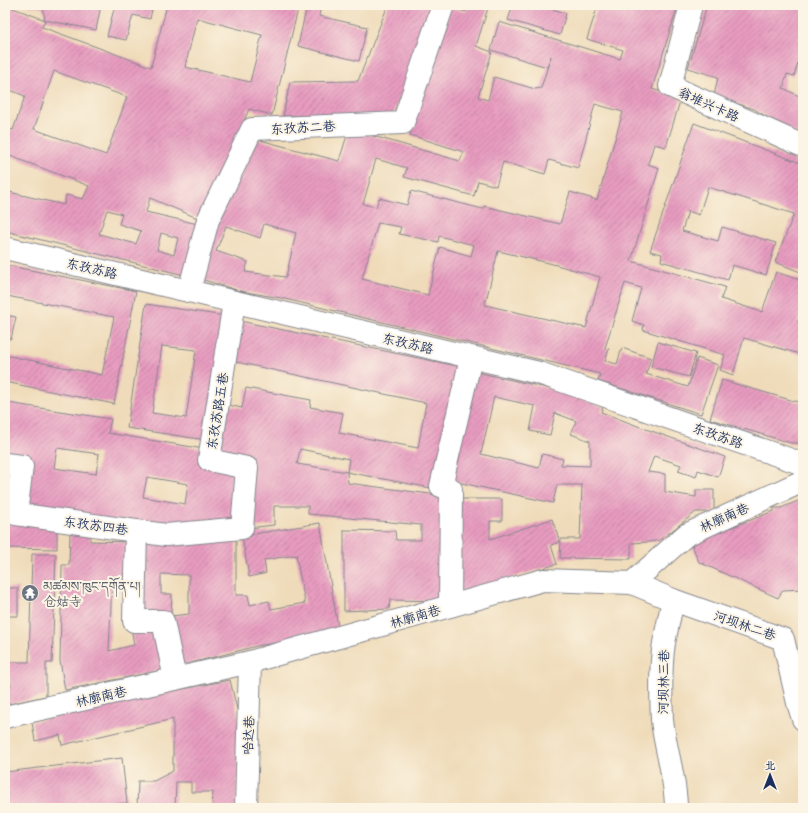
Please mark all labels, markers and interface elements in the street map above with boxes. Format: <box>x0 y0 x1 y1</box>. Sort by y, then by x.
street label: 翁堆兴卡路 <box>676 83 742 125</box>
street label: 东孜苏二巷 <box>270 117 336 138</box>
street label: 东孜苏路 <box>65 254 119 283</box>
street label: 东孜苏路 <box>381 329 435 358</box>
street label: 东孜苏路五巷 <box>203 371 232 451</box>
street label: 东孜苏路 <box>690 419 745 452</box>
street label: 林廓南巷 <box>697 499 751 536</box>
street label: 东孜苏四巷 <box>63 513 129 538</box>
place label: མཚམས་ཁུང་དགོན་པ། 仓姑寺 <box>43 576 141 610</box>
temple icon: མཚམས་ཁུང་དགོན་པ། 仓姑寺 <box>20 583 40 603</box>
street label: 林廓南巷 <box>388 601 442 632</box>
street label: 河坝林二巷 <box>711 607 778 644</box>
street label: 河坝林三巷 <box>654 649 673 715</box>
street label: 林廓南巷 <box>74 682 128 711</box>
street label: 哈达巷 <box>239 715 258 755</box>
north arrow <box>750 755 790 795</box>
text: 北 <box>765 758 776 772</box>

